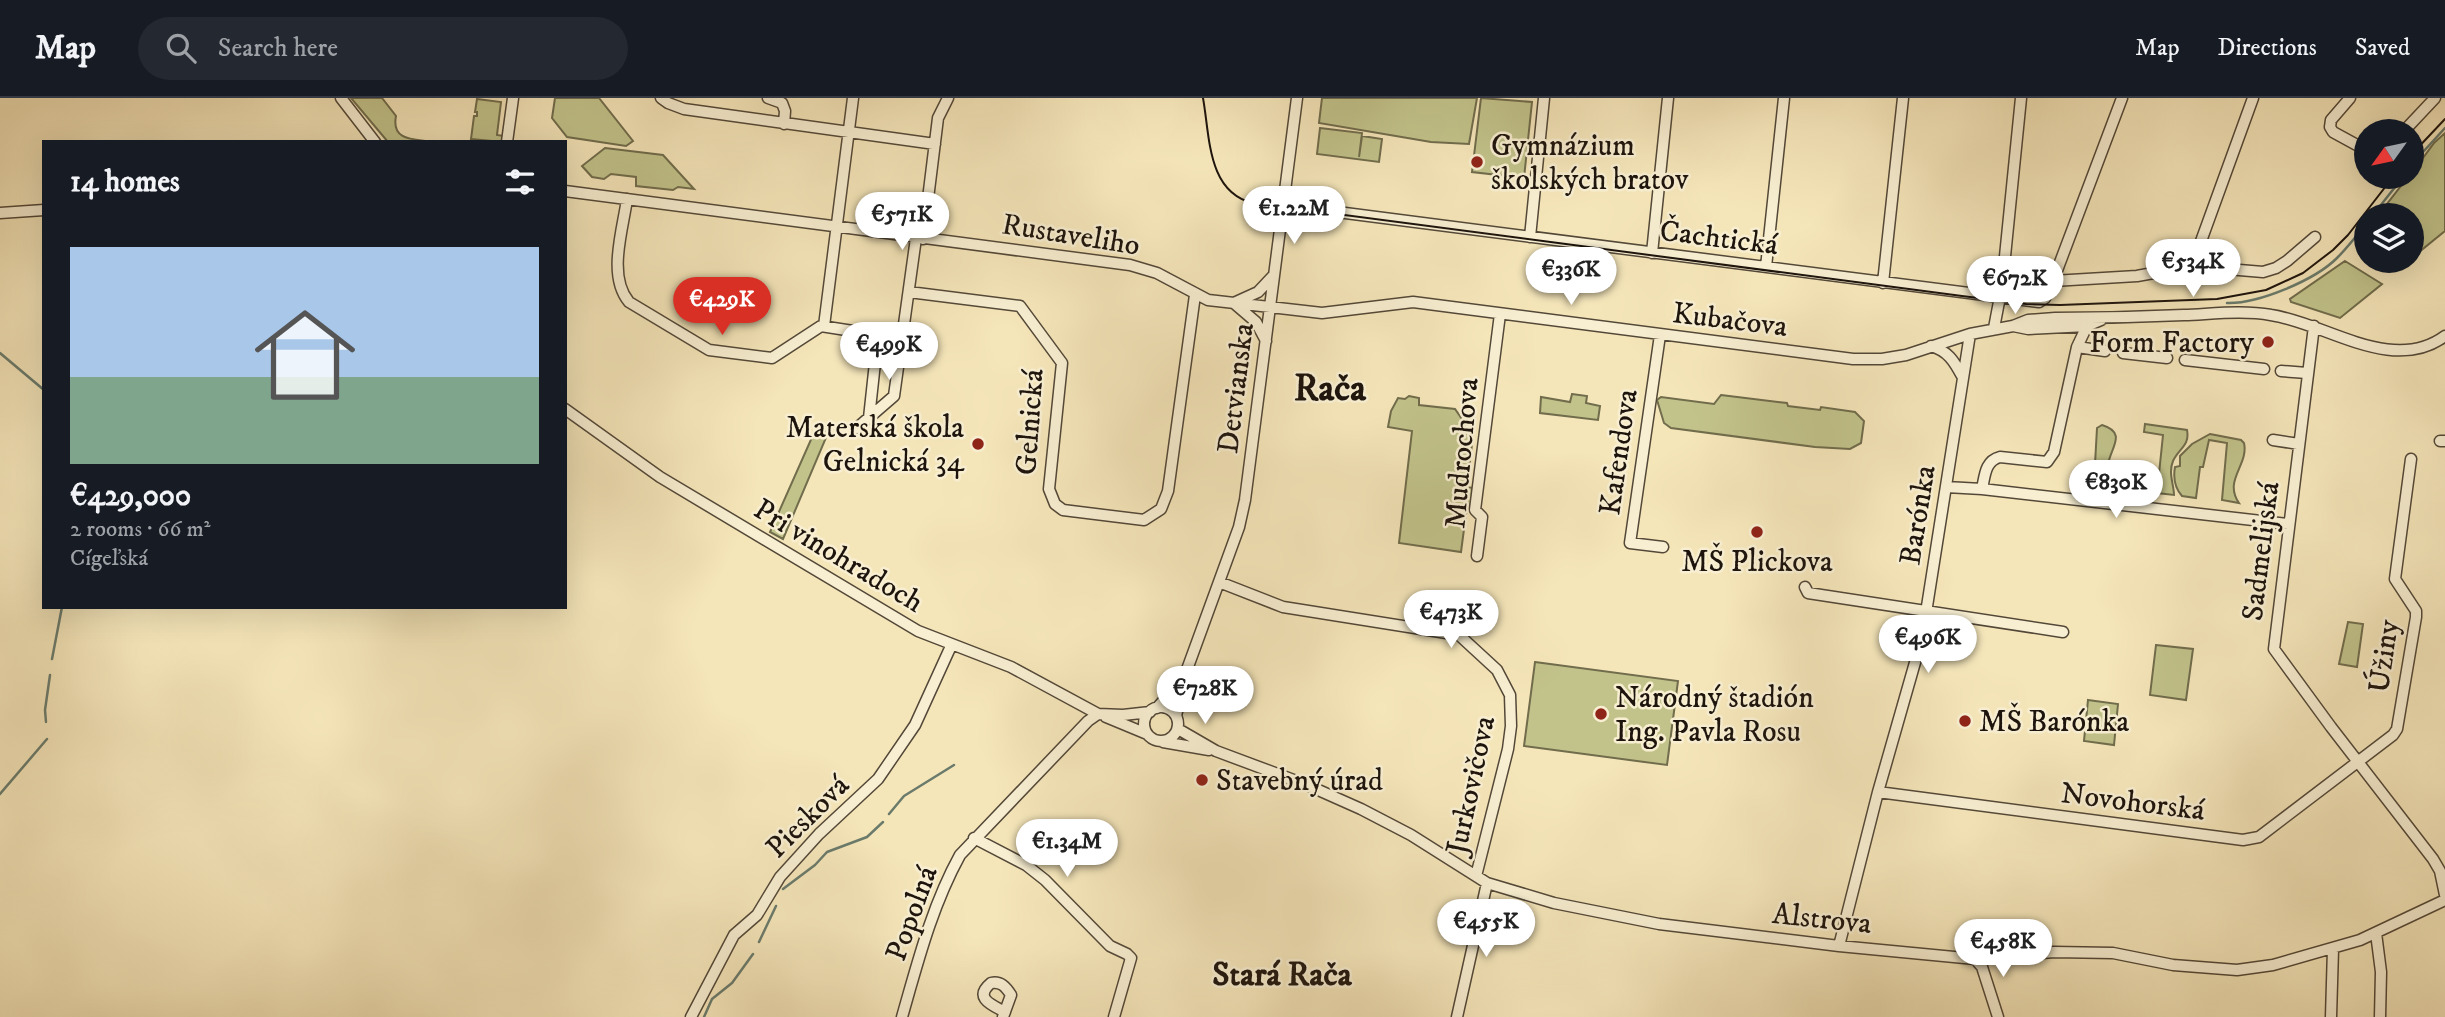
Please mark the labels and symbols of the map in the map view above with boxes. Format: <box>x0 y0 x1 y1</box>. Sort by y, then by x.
north arrow <box>2354 119 2424 189</box>
place label: Gymnázium školských bratov <box>1491 128 1689 199</box>
marker: Gymnázium školských bratov <box>1469 154 1485 170</box>
pin: €1.22M <box>1237 186 1351 246</box>
pin: €571K <box>853 192 951 252</box>
street label: Rustaveliho <box>999 206 1142 265</box>
street label: Čachtická <box>1657 211 1781 264</box>
pin: €534K <box>2144 240 2242 299</box>
pin: €336K <box>1522 248 1620 307</box>
pin: €672K <box>1966 256 2064 316</box>
pin: €429K <box>673 278 771 337</box>
street label: Kubačova <box>1670 295 1790 346</box>
street label: Detvianska <box>1210 320 1263 456</box>
pin: €499K <box>840 322 938 382</box>
place label: Form Factory <box>2089 325 2255 362</box>
marker: Form Factory <box>2260 334 2276 350</box>
district label: Rača <box>1294 366 1367 413</box>
street label: Gelnická <box>1008 368 1053 476</box>
street label: Mudrochova <box>1437 376 1488 530</box>
street label: Kafendova <box>1592 387 1647 518</box>
place label: Materská škola Gelnická 34 <box>786 410 965 481</box>
marker: Materská škola Gelnická 34 <box>970 436 986 452</box>
pin: €830K <box>2067 460 2165 520</box>
street label: Barónka <box>1892 462 1945 568</box>
street label: Sadmelijská <box>2235 479 2288 623</box>
street label: Pri vinohradoch <box>747 491 930 622</box>
marker: MŠ Plickova <box>1749 524 1765 540</box>
place label: MŠ Plickova <box>1681 542 1833 581</box>
pin: €473K <box>1402 590 1500 650</box>
pin: €496K <box>1879 616 1977 675</box>
street label: Úžiny <box>2359 616 2408 695</box>
pin: €728K <box>1156 666 1254 726</box>
place label: Národný štadión Ing. Pavla Rosu <box>1615 680 1814 751</box>
place label: MŠ Barónka <box>1979 702 2130 741</box>
marker: Národný štadión Ing. Pavla Rosu <box>1593 706 1609 722</box>
street label: Jurkovičova <box>1438 713 1504 861</box>
marker: MŠ Barónka <box>1957 713 1973 729</box>
place label: Stavebný úrad <box>1216 763 1383 800</box>
street label: Piesková <box>759 767 858 866</box>
marker: Stavebný úrad <box>1194 772 1210 788</box>
street label: Novohorská <box>2059 775 2207 830</box>
pin: €1.34M <box>1010 820 1124 879</box>
street label: Popolná <box>878 861 947 966</box>
street label: Alstrova <box>1770 896 1873 943</box>
pin: €455K <box>1437 900 1535 959</box>
pin: €458K <box>1954 920 2052 979</box>
district label: Stará Rača <box>1212 955 1353 996</box>

